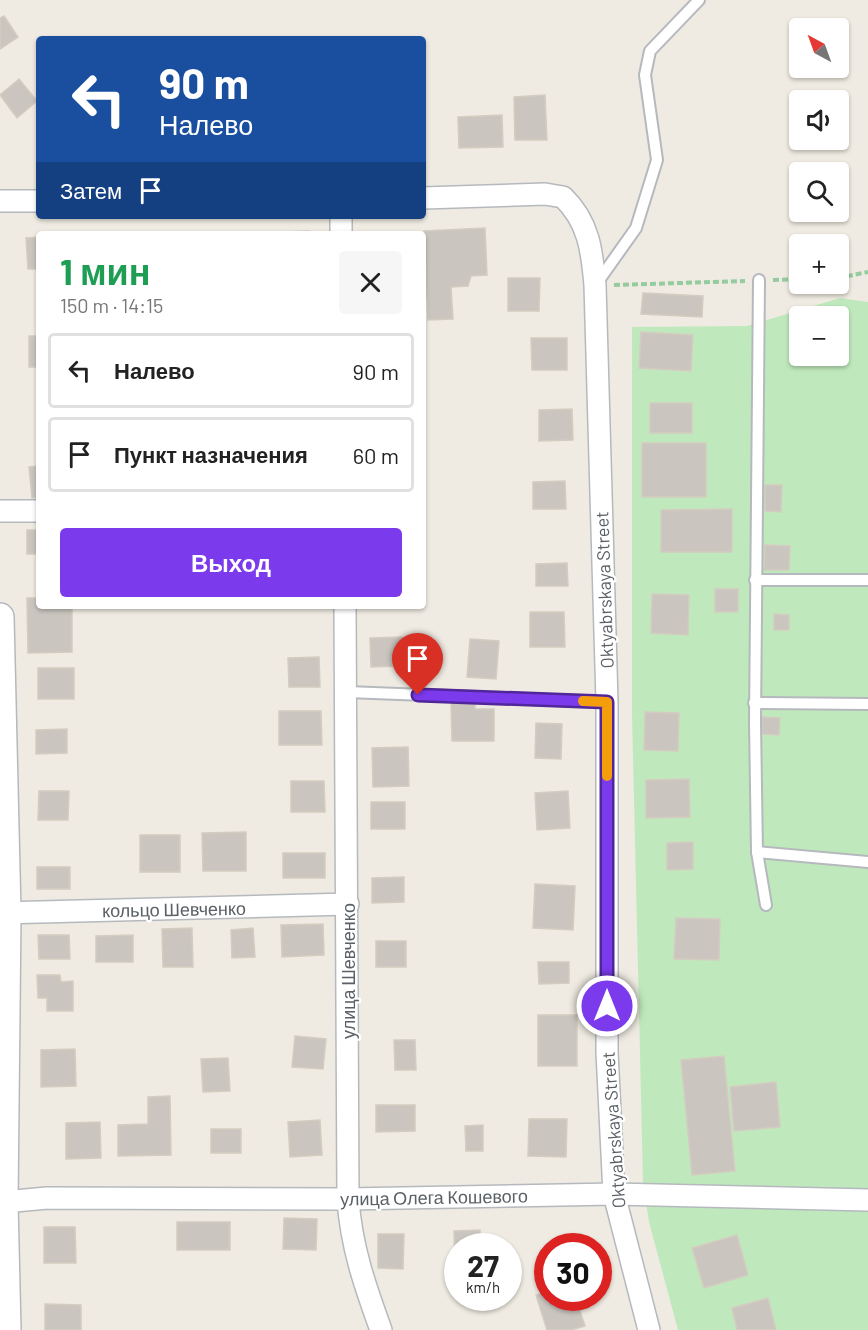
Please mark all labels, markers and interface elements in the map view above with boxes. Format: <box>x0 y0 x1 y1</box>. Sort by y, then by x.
north arrow <box>789 18 849 78</box>
map controls <box>789 18 849 366</box>
text: 90 m <box>159 57 249 107</box>
icon: left <box>60 60 138 138</box>
button: sound <box>789 90 849 150</box>
text: Налево <box>159 108 253 140</box>
button: search <box>789 162 849 222</box>
icon: arrive <box>134 174 167 207</box>
text: Затем <box>60 177 122 203</box>
button: + <box>789 234 849 294</box>
text: 1 мин <box>60 249 150 292</box>
button: close <box>339 251 402 314</box>
text: 150 m · 14:15 <box>60 293 163 317</box>
button: − <box>789 306 849 366</box>
icon: left <box>63 354 96 387</box>
text: Налево <box>114 357 195 383</box>
text: 90 m <box>353 358 399 384</box>
icon: arrive <box>63 438 96 471</box>
text: Пункт назначения <box>114 441 308 467</box>
text: 60 m <box>353 442 399 468</box>
street label: Oktyabrskaya Street <box>590 511 618 669</box>
button: Выход <box>60 528 402 597</box>
pin <box>392 633 443 695</box>
icon: arrive <box>401 642 434 675</box>
street label: кольцо Шевченко <box>102 897 246 921</box>
street label: улица Шевченко <box>337 903 359 1039</box>
position arrow <box>575 974 639 1038</box>
street label: Oktyabrskaya Street <box>597 1051 629 1209</box>
street label: улица Олега Кошевого <box>340 1184 528 1210</box>
speed limit sign: 30 <box>534 1233 612 1311</box>
text: 27 <box>467 1247 499 1283</box>
text: km/h <box>466 1278 500 1296</box>

